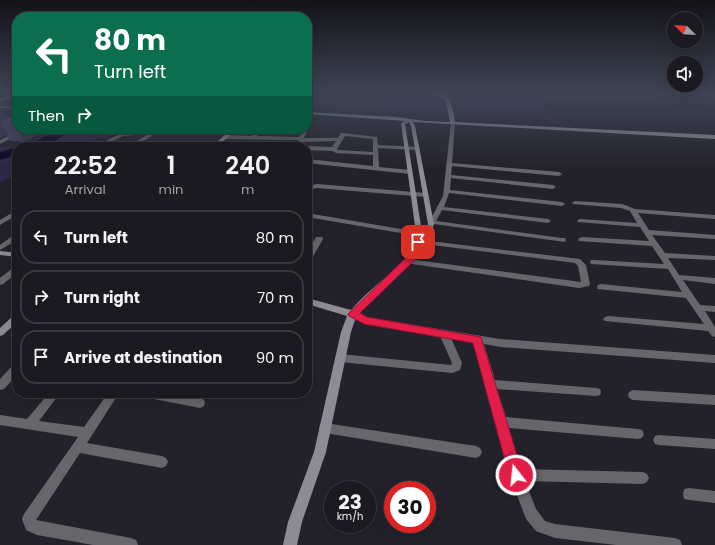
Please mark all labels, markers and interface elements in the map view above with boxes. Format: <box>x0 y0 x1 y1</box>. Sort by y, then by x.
north arrow <box>667 12 703 48</box>
map controls <box>667 12 703 92</box>
text: 80 m <box>94 21 166 60</box>
icon: left <box>28 28 80 80</box>
button: sound <box>667 56 703 92</box>
text: Turn left <box>94 59 166 84</box>
icon: right <box>73 104 95 126</box>
text: Then <box>28 105 65 126</box>
text: 22:52 <box>54 149 117 182</box>
text: 1 <box>167 149 175 182</box>
text: 240 <box>225 149 270 182</box>
text: Arrival <box>65 180 106 199</box>
text: min <box>159 180 183 199</box>
text: m <box>241 180 254 199</box>
pin <box>401 225 435 259</box>
icon: left <box>30 226 52 248</box>
text: Turn left <box>64 227 128 248</box>
text: 80 m <box>256 227 294 248</box>
icon: arrive <box>407 231 429 253</box>
icon: right <box>30 286 52 308</box>
text: Turn right <box>64 287 140 308</box>
text: 70 m <box>257 287 294 308</box>
icon: arrive <box>30 346 52 368</box>
text: Arrive at destination <box>64 347 222 368</box>
text: 90 m <box>256 347 294 368</box>
position arrow <box>495 454 537 496</box>
speed limit sign: 30 <box>384 481 436 533</box>
text: 23 <box>338 488 362 516</box>
text: km/h <box>337 509 363 524</box>

